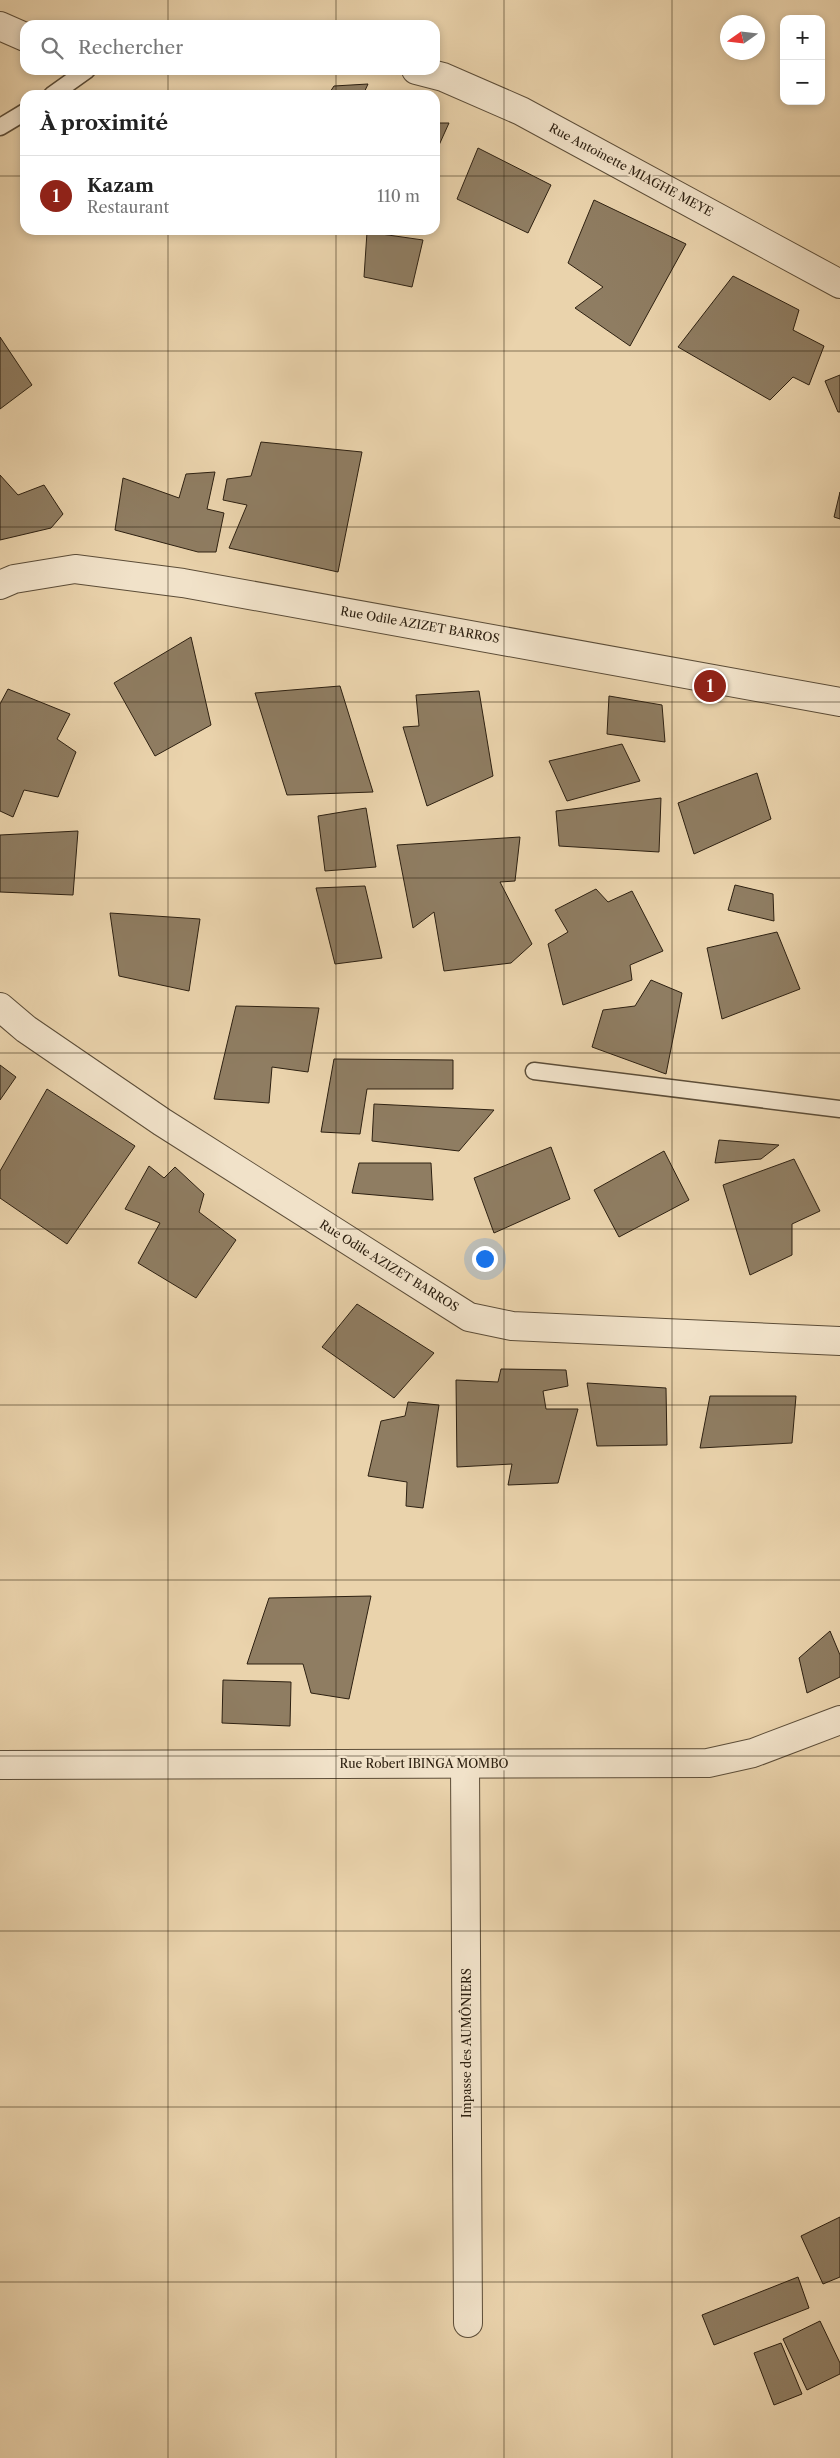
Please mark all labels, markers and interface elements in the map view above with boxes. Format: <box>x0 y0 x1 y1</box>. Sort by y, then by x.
north arrow <box>720 15 765 60</box>
map controls <box>780 15 825 105</box>
button: + <box>780 15 825 60</box>
search box <box>20 20 440 75</box>
icon: search <box>38 34 66 62</box>
text: Rechercher <box>78 36 183 59</box>
button: − <box>780 60 825 105</box>
text: À proximité <box>40 110 168 135</box>
street label: Rue Antoinette MIAGHE MEYE <box>547 120 716 219</box>
text: Kazam <box>87 174 154 197</box>
text: 1 <box>52 186 60 206</box>
text: 110 m <box>377 186 420 206</box>
text: Restaurant <box>87 197 169 217</box>
street label: Rue Odile AZIZET BARROS <box>339 603 501 646</box>
pin: 1 <box>694 667 726 705</box>
street label: Rue Odile AZIZET BARROS <box>317 1216 462 1315</box>
your location <box>472 1246 498 1272</box>
street label: Rue Robert IBINGA MOMBO <box>339 1756 509 1771</box>
street label: Impasse des AUMÔNIERS <box>458 1968 474 2118</box>

